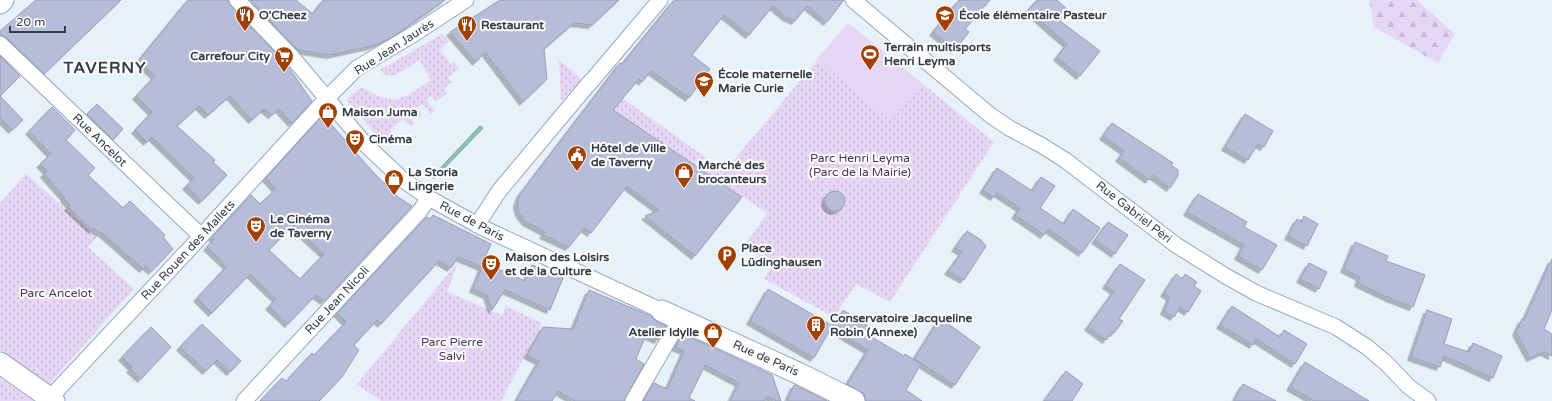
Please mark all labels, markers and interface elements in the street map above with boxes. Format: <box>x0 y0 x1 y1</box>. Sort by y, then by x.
restaurant icon: O'Cheez <box>234 4 256 32</box>
school or university icon: École élémentaire Pasteur <box>934 4 956 32</box>
scale bar <box>10 8 65 34</box>
place label: O'Cheez <box>259 8 307 22</box>
place label: École élémentaire Pasteur <box>959 8 1107 22</box>
restaurant icon: Restaurant <box>456 14 478 42</box>
text: 20 m <box>16 15 45 29</box>
street label: Rue Jean Jaurès <box>352 16 437 78</box>
place label: Restaurant <box>481 18 544 32</box>
place label: Terrain multisports Henri Leyma <box>883 40 991 69</box>
sports icon: Terrain multisports Henri Leyma <box>859 43 881 71</box>
supermarket icon: Carrefour City <box>273 45 295 73</box>
place label: Carrefour City <box>190 49 271 64</box>
district label: TAVERNY <box>63 58 146 78</box>
place label: École maternelle Marie Curie <box>718 67 813 95</box>
school or university icon: École maternelle Marie Curie <box>693 70 715 98</box>
shop icon: Maison Juma <box>317 101 339 129</box>
place label: Maison Juma <box>342 105 418 119</box>
street label: Rue Ancelot <box>70 111 130 170</box>
theatre icon: Cinéma <box>344 128 366 156</box>
place label: Cinéma <box>369 132 412 146</box>
place label: Hôtel de Ville de Taverny <box>591 141 666 170</box>
public building icon: Hôtel de Ville de Taverny <box>566 144 588 172</box>
park label: Parc Henri Leyma (Parc de la Mairie) <box>809 151 911 179</box>
place label: Marché des brocanteurs <box>698 158 767 186</box>
shop icon: Marché des brocanteurs <box>673 161 695 189</box>
place label: La Storia Lingerie <box>408 165 458 194</box>
shop icon: La Storia Lingerie <box>383 168 405 196</box>
street label: Rue Gabriel Péri <box>1093 178 1175 246</box>
street label: Rue Rouen des Mallets <box>138 197 238 303</box>
street label: Rue de Paris <box>437 198 507 244</box>
place label: Le Cinéma de Taverny <box>270 212 332 241</box>
theatre icon: Le Cinéma de Taverny <box>245 215 267 243</box>
place label: Place Lüdinghausen <box>741 241 822 270</box>
parking icon: Place Lüdinghausen <box>716 244 738 272</box>
place label: Maison des Loisirs et de la Culture <box>505 250 610 278</box>
theatre icon: Maison des Loisirs et de la Culture <box>480 253 502 281</box>
street label: Rue Jean Nicoli <box>302 263 372 337</box>
park label: Parc Ancelot <box>20 286 93 300</box>
place label: Conservatoire Jacqueline Robin (Annexe) <box>830 311 973 339</box>
building icon: Conservatoire Jacqueline Robin (Annexe) <box>805 314 827 342</box>
shop icon: Atelier Idylle <box>702 321 724 349</box>
place label: Atelier Idylle <box>629 325 699 340</box>
park label: Parc Pierre Salvi <box>421 335 483 363</box>
street label: Rue de Paris <box>731 337 802 379</box>

